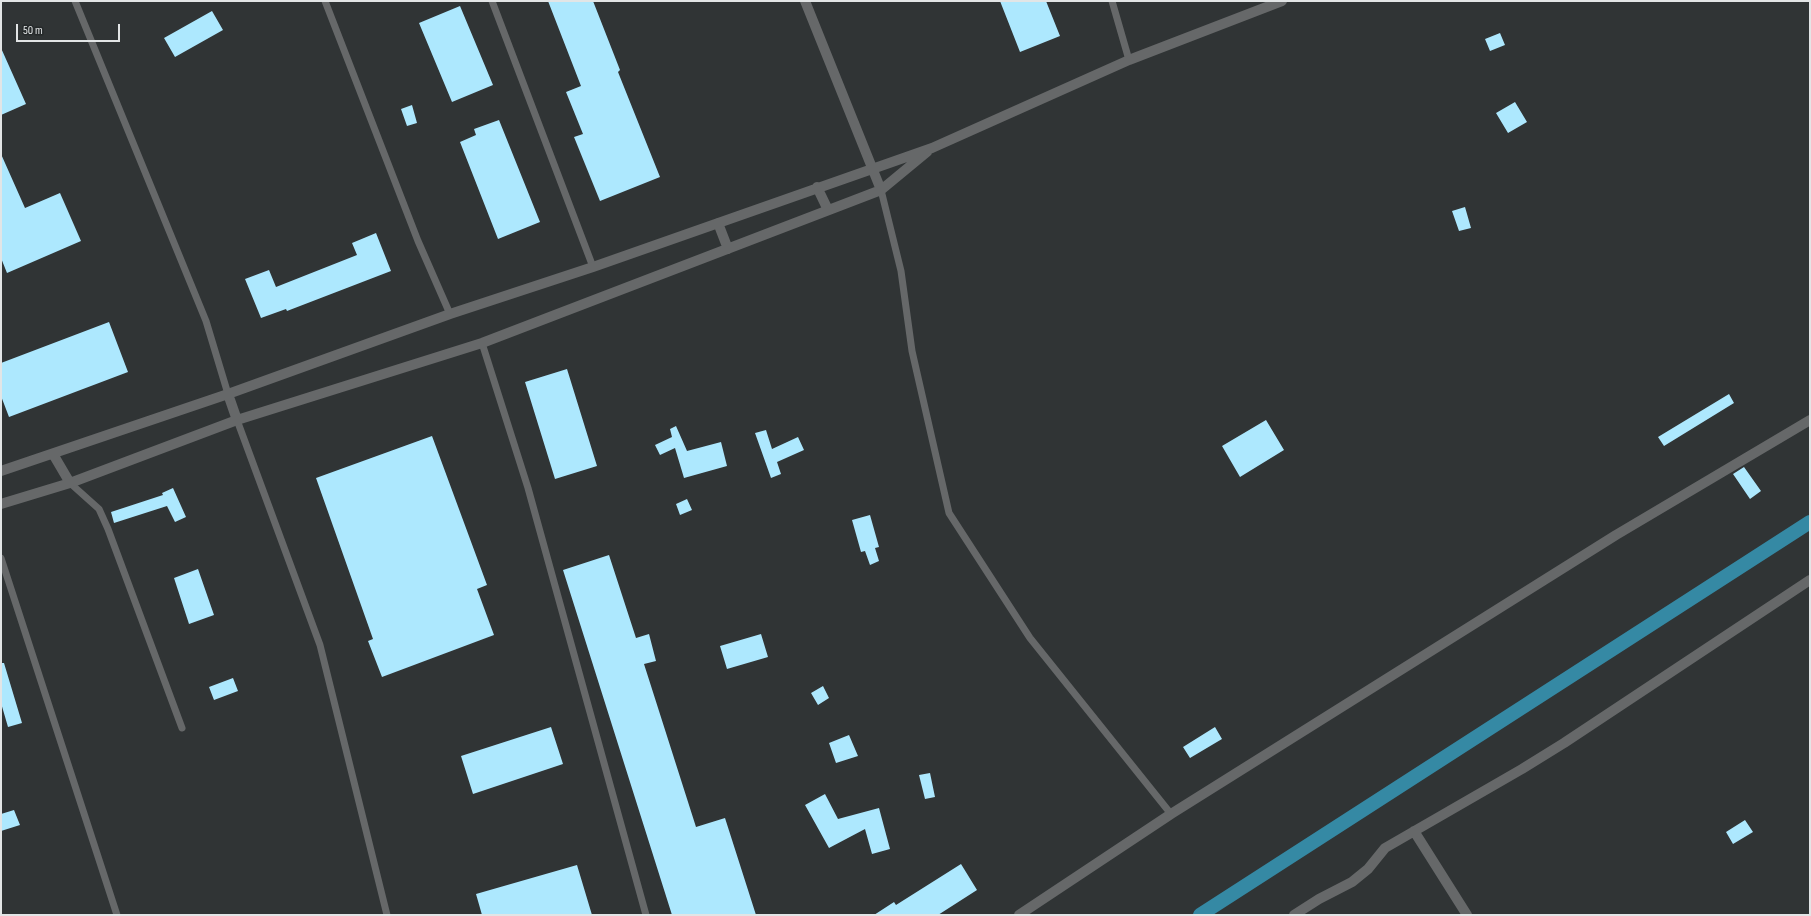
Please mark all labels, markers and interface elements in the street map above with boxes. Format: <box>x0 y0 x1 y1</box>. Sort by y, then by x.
scale bar <box>18 16 122 42</box>
text: 50 m <box>23 23 43 38</box>

